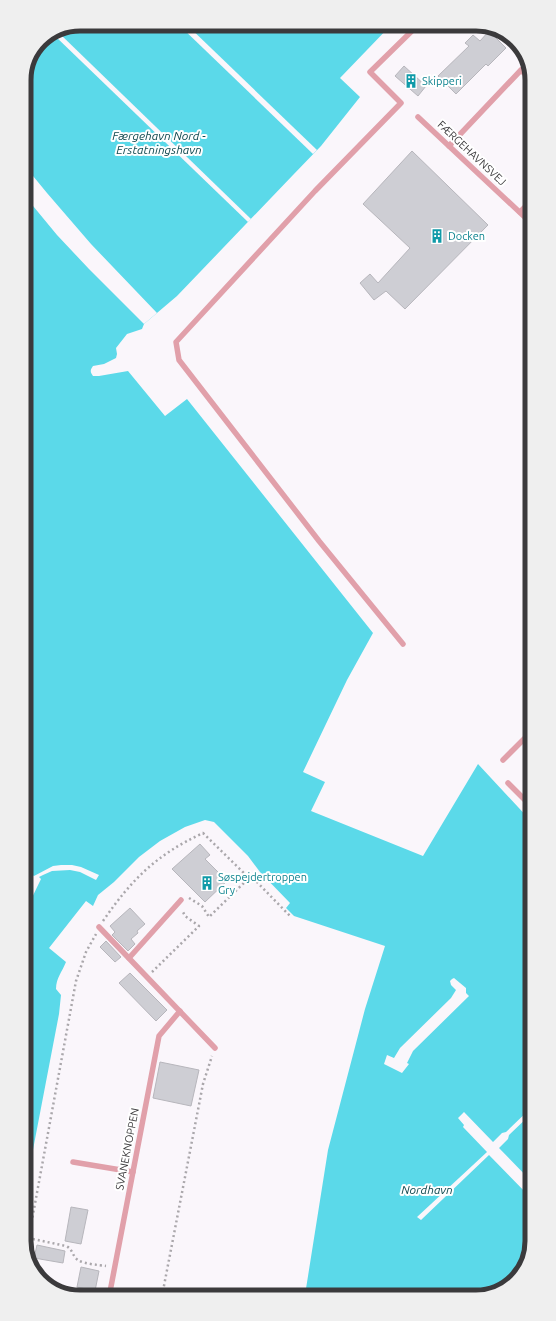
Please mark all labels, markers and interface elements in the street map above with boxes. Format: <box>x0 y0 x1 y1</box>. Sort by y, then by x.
building icon: Skipperi <box>403 73 419 89</box>
place label: Skipperi <box>422 75 462 87</box>
street label: FÆRGEHAVNSVEJ <box>435 118 509 188</box>
water label: Færgehavn Nord - Erstatningshavn <box>112 129 206 156</box>
building icon: Docken <box>429 228 445 244</box>
place label: Docken <box>448 230 485 242</box>
place label: Søspejdertroppen Gry <box>218 871 307 896</box>
building icon: Søspejdertroppen Gry <box>199 875 215 891</box>
street label: SVANEKNOPPEN <box>113 1107 141 1191</box>
water label: Nordhavn <box>401 1183 453 1196</box>

